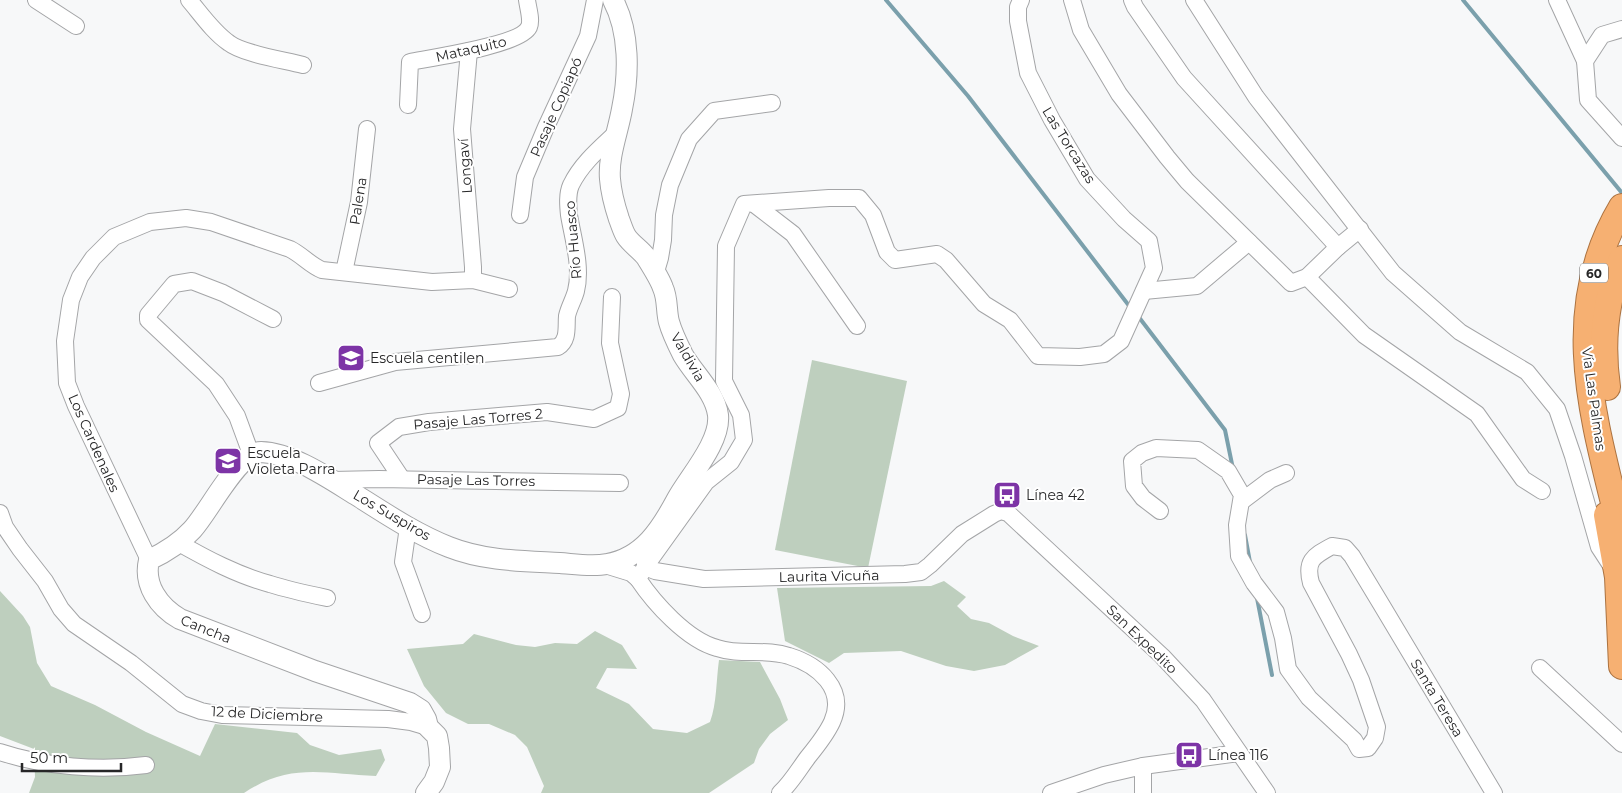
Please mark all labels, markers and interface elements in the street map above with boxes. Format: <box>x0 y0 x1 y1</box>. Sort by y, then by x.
street label: Mataquito <box>434 32 508 66</box>
street label: Pasaje Copiapó <box>526 54 586 160</box>
street label: Las Torcazas <box>1038 103 1100 187</box>
street label: Longaví <box>454 136 476 194</box>
street label: Palena <box>345 176 371 226</box>
street label: Río Huasco <box>561 200 585 280</box>
road number: 60 <box>1580 264 1608 282</box>
street label: Valdivia <box>667 329 709 385</box>
school or university icon: Escuela centilen <box>336 343 366 373</box>
street label: Vía Las Palmas <box>1578 346 1610 452</box>
place label: Escuela centilen <box>370 349 484 367</box>
street label: Los Cardenales <box>64 391 124 495</box>
street label: Pasaje Las Torres 2 <box>412 404 544 434</box>
place label: Escuela Violeta Parra <box>247 444 336 478</box>
school or university icon: Escuela Violeta Parra <box>213 446 243 476</box>
street label: Pasaje Las Torres <box>417 470 536 490</box>
bus stop icon: Línea 42 <box>992 480 1022 510</box>
street label: Los Suspiros <box>350 486 434 545</box>
place label: Línea 42 <box>1026 486 1085 504</box>
street label: Laurita Vicuña <box>778 566 880 586</box>
street label: San Expedito <box>1103 601 1181 678</box>
street label: Cancha <box>178 611 234 647</box>
street label: Santa Teresa <box>1407 655 1467 741</box>
street label: 12 de Diciembre <box>211 702 323 726</box>
scale bar <box>22 740 121 772</box>
bus stop icon: Línea 116 <box>1174 740 1204 770</box>
place label: Línea 116 <box>1208 746 1269 764</box>
text: 50 m <box>30 748 68 767</box>

